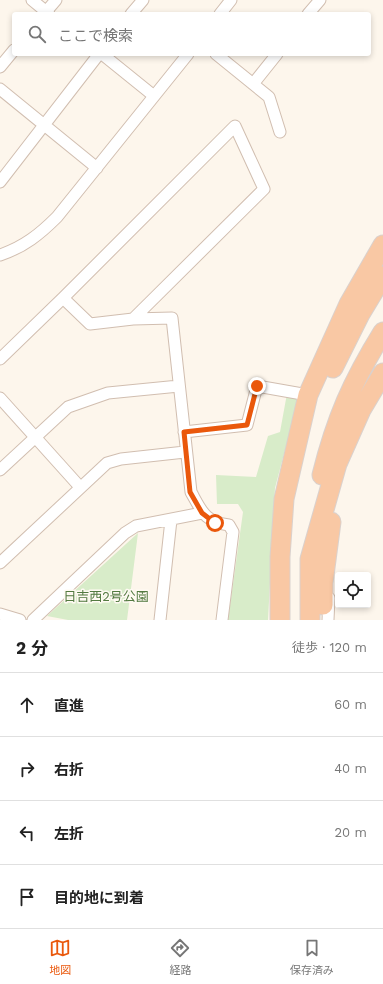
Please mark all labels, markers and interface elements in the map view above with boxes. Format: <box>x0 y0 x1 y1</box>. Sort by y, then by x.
search box <box>12 12 371 56</box>
icon: search <box>26 23 48 45</box>
text: ここで検索 <box>58 27 133 45</box>
route end <box>248 377 266 395</box>
route start <box>206 514 224 532</box>
map controls <box>335 572 371 608</box>
button: locate <box>335 572 371 608</box>
park label: 日吉西2号公園 <box>63 589 149 604</box>
text: 2 分 <box>16 638 48 658</box>
text: 徒歩 · 120 m <box>292 640 367 655</box>
icon: ahead <box>16 694 38 716</box>
text: 直進 <box>54 697 84 715</box>
text: 60 m <box>334 697 367 712</box>
icon: right <box>16 758 38 780</box>
text: 右折 <box>54 761 84 779</box>
text: 40 m <box>334 761 367 776</box>
icon: left <box>16 822 38 844</box>
text: 左折 <box>54 825 84 843</box>
text: 20 m <box>335 825 367 840</box>
icon: arrive <box>16 886 38 908</box>
text: 目的地に到着 <box>54 889 144 907</box>
tab: 地図 <box>49 937 71 977</box>
tab: 経路 <box>169 937 191 977</box>
tab: 保存済み <box>290 937 334 977</box>

